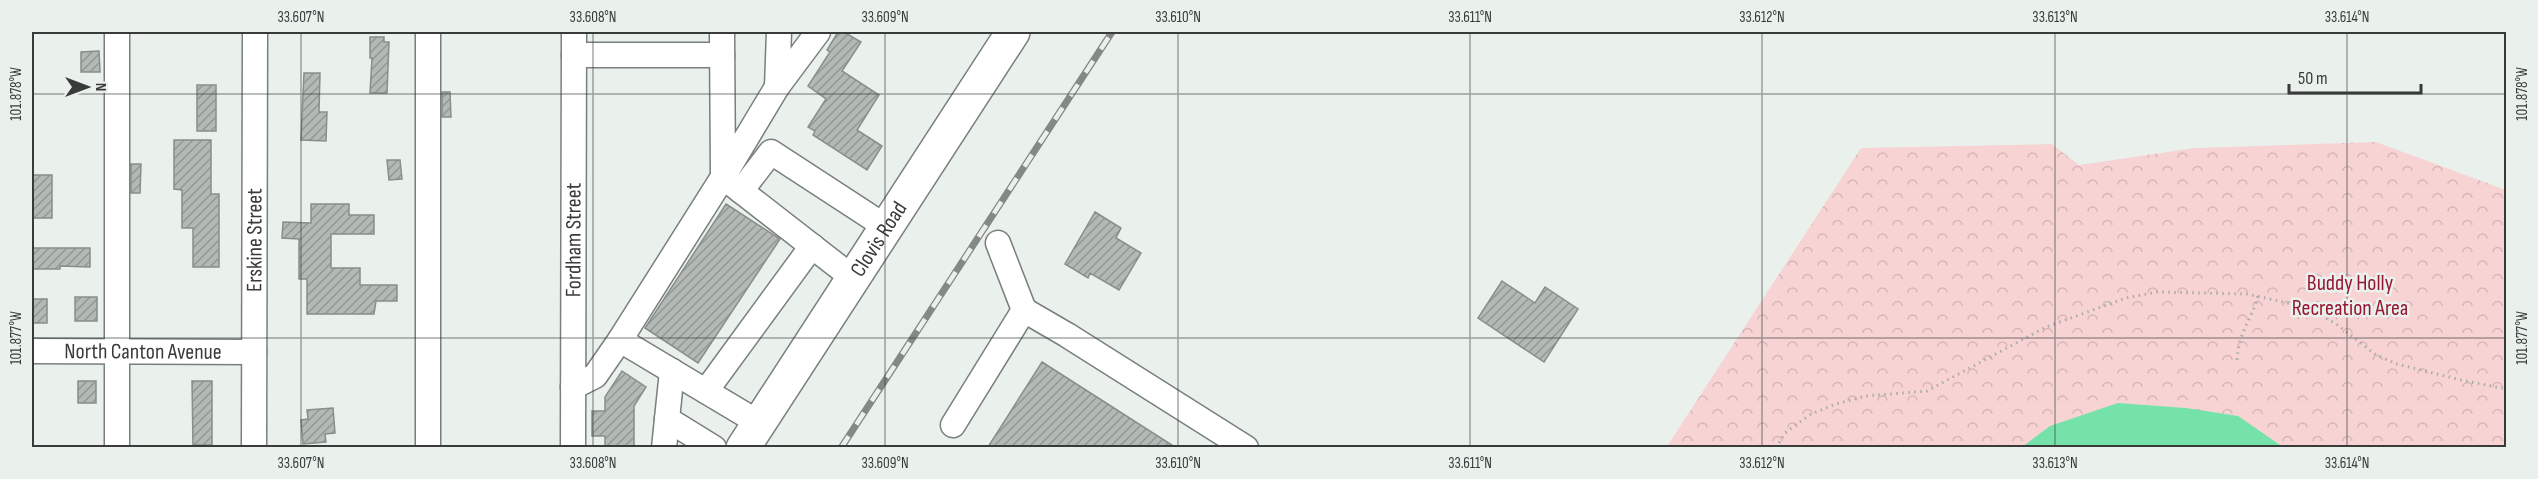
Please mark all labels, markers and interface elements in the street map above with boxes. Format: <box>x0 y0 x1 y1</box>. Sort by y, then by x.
text: 33.607°N <box>278 8 324 27</box>
text: 33.608°N <box>570 8 616 27</box>
text: 33.609°N <box>861 8 909 27</box>
text: 33.610°N <box>1155 8 1201 27</box>
text: 33.611°N <box>1448 8 1492 27</box>
text: 33.612°N <box>1739 8 1785 27</box>
text: 33.613°N <box>2032 8 2078 27</box>
text: 33.614°N <box>2325 8 2369 27</box>
north arrow <box>57 57 117 117</box>
scale bar <box>2289 57 2421 95</box>
text: 101.878°W <box>7 67 26 121</box>
text: 101.878°W <box>2513 67 2532 121</box>
text: 50 m <box>2298 68 2328 89</box>
text: N <box>91 83 110 91</box>
street label: Fordham Street <box>560 183 587 297</box>
street label: Erskine Street <box>241 188 268 292</box>
street label: Clovis Road <box>844 196 913 282</box>
park label: Buddy Holly Recreation Area <box>2292 270 2408 322</box>
text: 101.877°W <box>7 311 26 365</box>
text: 101.877°W <box>2513 311 2532 365</box>
street label: North Canton Avenue <box>64 338 222 365</box>
text: 33.607°N <box>278 454 324 473</box>
text: 33.608°N <box>570 454 616 473</box>
text: 33.609°N <box>861 454 909 473</box>
text: 33.610°N <box>1155 454 1201 473</box>
text: 33.611°N <box>1448 454 1492 473</box>
text: 33.612°N <box>1739 454 1785 473</box>
text: 33.613°N <box>2032 454 2078 473</box>
text: 33.614°N <box>2325 454 2369 473</box>

